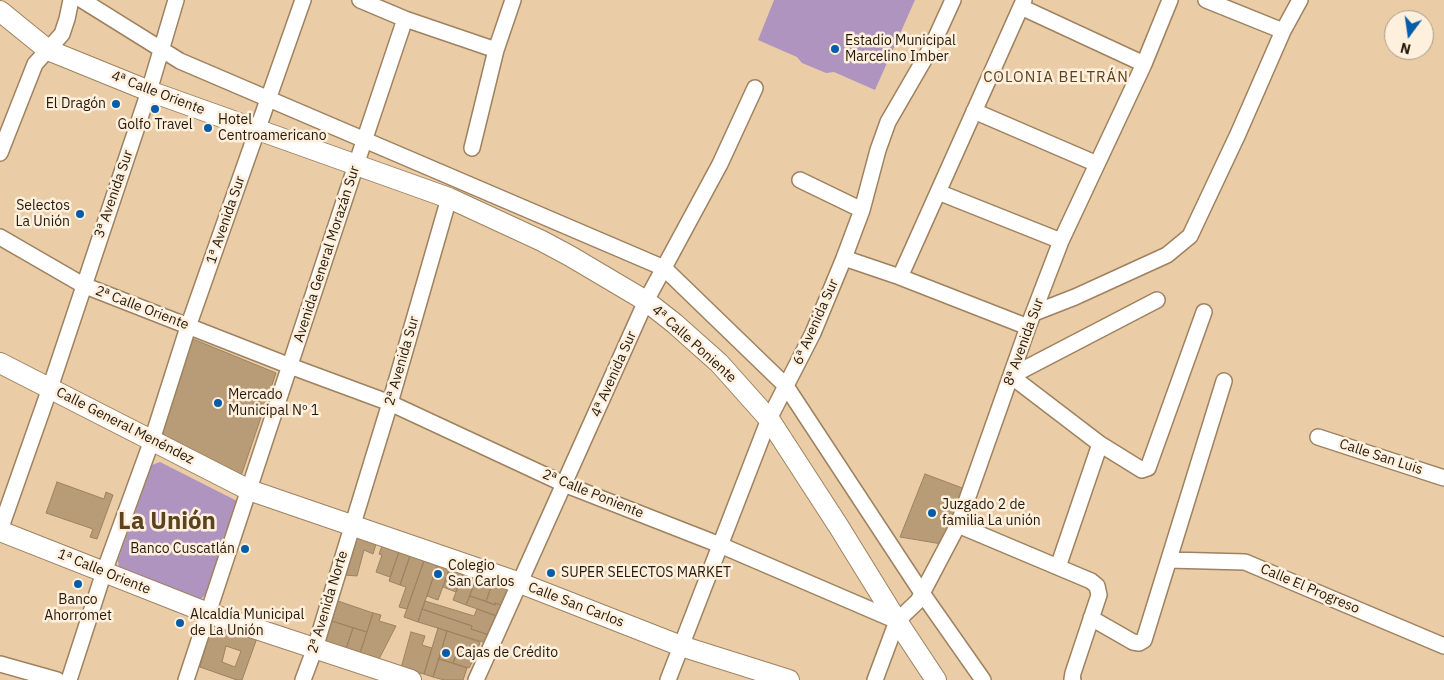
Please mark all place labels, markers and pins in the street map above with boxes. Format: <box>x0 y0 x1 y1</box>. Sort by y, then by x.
place label: Estadio Municipal Marcelino Imber <box>845 33 956 65</box>
marker: Estadio Municipal Marcelino Imber <box>829 43 841 55</box>
place label: El Dragón <box>46 96 106 112</box>
marker: El Dragón <box>110 98 122 110</box>
marker: Golfo Travel <box>149 103 161 115</box>
place label: Hotel Centroamericano <box>218 112 326 144</box>
place label: Golfo Travel <box>117 117 193 133</box>
marker: Hotel Centroamericano <box>202 122 214 134</box>
place label: Selectos La Unión <box>15 198 70 230</box>
marker: Selectos La Unión <box>74 208 86 220</box>
place label: Mercado Municipal Nº 1 <box>228 387 319 420</box>
marker: Mercado Municipal Nº 1 <box>212 397 224 409</box>
place label: Juzgado 2 de familia La unión <box>942 497 1041 530</box>
marker: Juzgado 2 de familia La unión <box>926 507 938 519</box>
place label: Banco Cuscatlán <box>130 541 235 557</box>
marker: Banco Cuscatlán <box>239 543 251 555</box>
place label: Colegio San Carlos <box>448 558 515 590</box>
place label: SUPER SELECTOS MARKET <box>561 565 731 581</box>
marker: SUPER SELECTOS MARKET <box>545 567 557 579</box>
marker: Colegio San Carlos <box>432 568 444 580</box>
marker: Banco Ahorromet <box>72 578 84 590</box>
place label: Banco Ahorromet <box>44 592 112 624</box>
place label: Alcaldía Municipal de La Unión <box>190 607 304 640</box>
marker: Alcaldía Municipal de La Unión <box>174 617 186 629</box>
place label: Cajas de Crédito <box>456 645 558 661</box>
marker: Cajas de Crédito <box>440 647 452 659</box>

